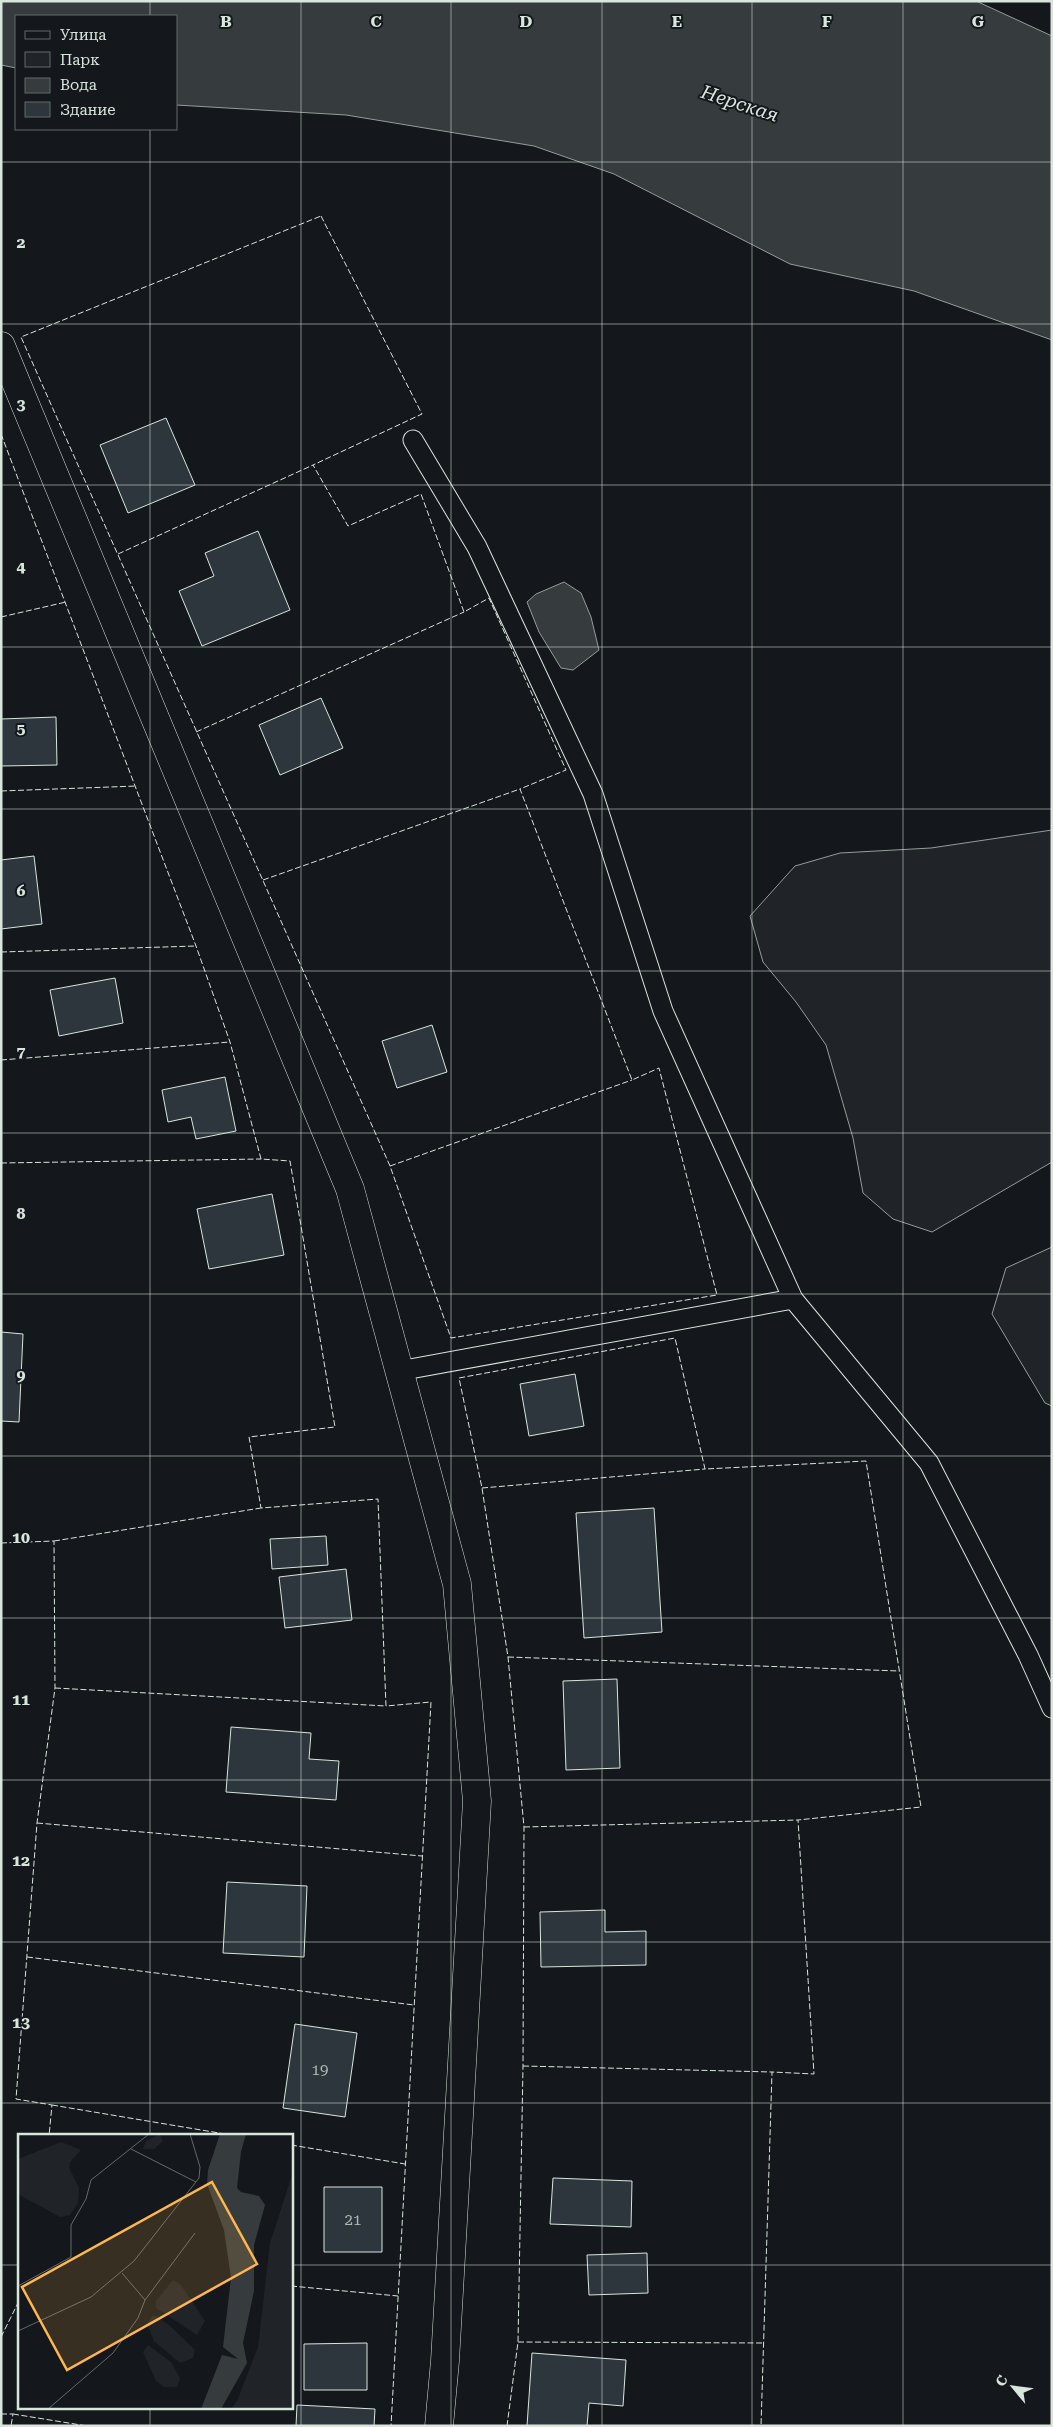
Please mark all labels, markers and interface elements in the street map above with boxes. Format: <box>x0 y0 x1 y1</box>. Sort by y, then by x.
text: B <box>220 12 232 31</box>
text: C <box>370 12 382 31</box>
text: D <box>520 12 533 31</box>
text: E <box>672 12 682 31</box>
text: F <box>822 12 832 31</box>
text: G <box>972 12 985 31</box>
legend <box>15 15 178 130</box>
text: Улица <box>60 26 106 44</box>
text: Парк <box>60 51 100 69</box>
text: Вода <box>60 76 97 94</box>
water label: Нерская <box>697 80 781 127</box>
text: Здание <box>60 101 116 119</box>
text: 2 <box>17 233 26 252</box>
text: 3 <box>17 395 26 414</box>
text: 4 <box>17 557 26 576</box>
text: 5 <box>17 719 26 738</box>
text: 6 <box>17 881 26 900</box>
text: 7 <box>17 1042 26 1061</box>
text: 8 <box>17 1204 26 1223</box>
text: 9 <box>17 1366 26 1385</box>
text: 10 <box>12 1528 30 1547</box>
text: 11 <box>12 1690 30 1709</box>
text: 12 <box>12 1851 30 1870</box>
text: 13 <box>12 2013 30 2032</box>
house number: 19 <box>312 2061 328 2079</box>
inset map <box>18 2134 292 2410</box>
house number: 21 <box>345 2211 361 2229</box>
north arrow <box>988 2362 1038 2412</box>
text: С <box>992 2372 1011 2389</box>

